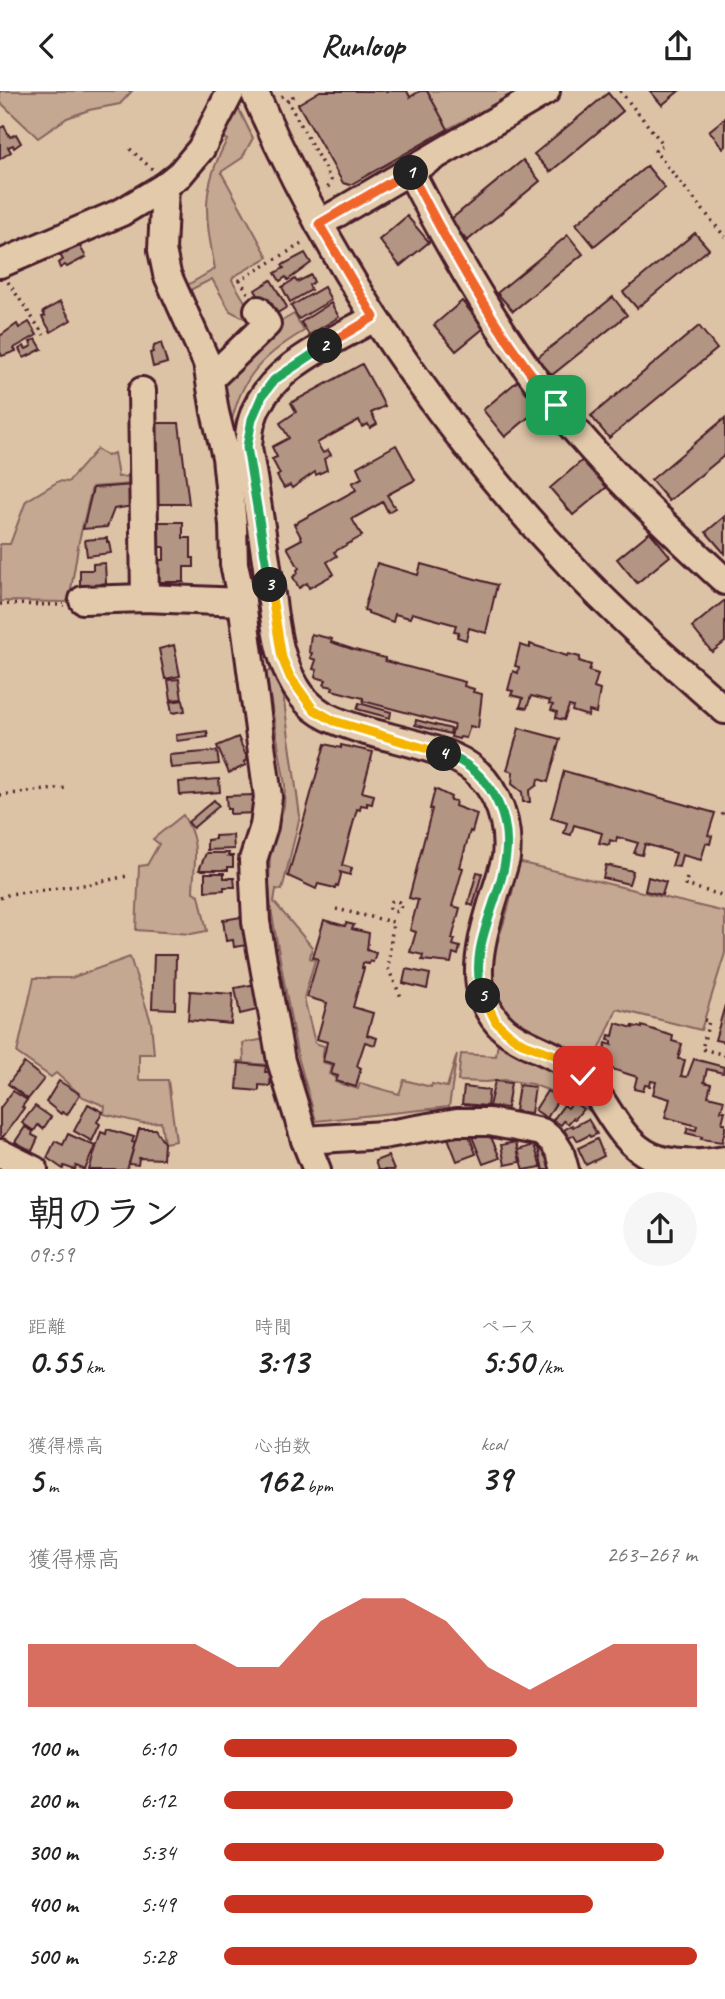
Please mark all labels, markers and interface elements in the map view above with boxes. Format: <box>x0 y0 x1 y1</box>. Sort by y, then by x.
text: Runloop <box>321 25 404 66</box>
icon: back <box>28 27 66 65</box>
icon: share <box>659 27 697 65</box>
pin: 1 <box>394 155 428 191</box>
text: 1 <box>406 160 415 184</box>
pin: 2 <box>308 329 342 363</box>
text: 2 <box>320 333 329 357</box>
pin <box>526 375 586 435</box>
icon: arrive <box>537 386 575 424</box>
pin: 3 <box>252 567 288 603</box>
text: 3 <box>265 572 274 596</box>
pin: 4 <box>426 737 462 771</box>
text: 4 <box>439 741 448 765</box>
pin: 5 <box>466 979 500 1013</box>
text: 5 <box>478 983 487 1007</box>
pin <box>553 1046 613 1106</box>
icon: check <box>564 1057 602 1095</box>
text: 朝のラン <box>28 1190 180 1237</box>
button: share <box>623 1192 697 1266</box>
text: 09:59 <box>28 1240 74 1269</box>
text: 距離 <box>28 1315 66 1339</box>
text: 時間 <box>254 1315 292 1339</box>
text: ペース <box>481 1315 537 1339</box>
text: 0.55 <box>28 1339 81 1384</box>
text: 3:13 <box>254 1339 309 1384</box>
text: 5:50 <box>481 1339 534 1384</box>
text: km <box>81 1355 104 1379</box>
text: /km <box>534 1355 563 1379</box>
text: kcal <box>481 1432 506 1456</box>
text: 獲得標高 <box>28 1434 104 1458</box>
text: 心拍数 <box>254 1434 311 1458</box>
text: 39 <box>481 1456 512 1501</box>
text: 5 <box>28 1458 43 1503</box>
text: 162 <box>254 1458 302 1503</box>
text: m <box>43 1474 58 1498</box>
text: bpm <box>302 1474 333 1498</box>
text: 263–267 m <box>606 1540 697 1569</box>
text: 獲得標高 <box>28 1545 120 1574</box>
text: 100 m <box>28 1734 78 1763</box>
text: 6:10 <box>140 1734 176 1763</box>
text: 200 m <box>28 1786 78 1815</box>
text: 6:12 <box>140 1786 176 1815</box>
text: 300 m <box>28 1838 78 1867</box>
text: 5:34 <box>140 1838 176 1867</box>
text: 400 m <box>28 1890 78 1919</box>
text: 5:49 <box>140 1890 176 1919</box>
text: 500 m <box>28 1942 77 1971</box>
text: 5:28 <box>140 1942 176 1971</box>

